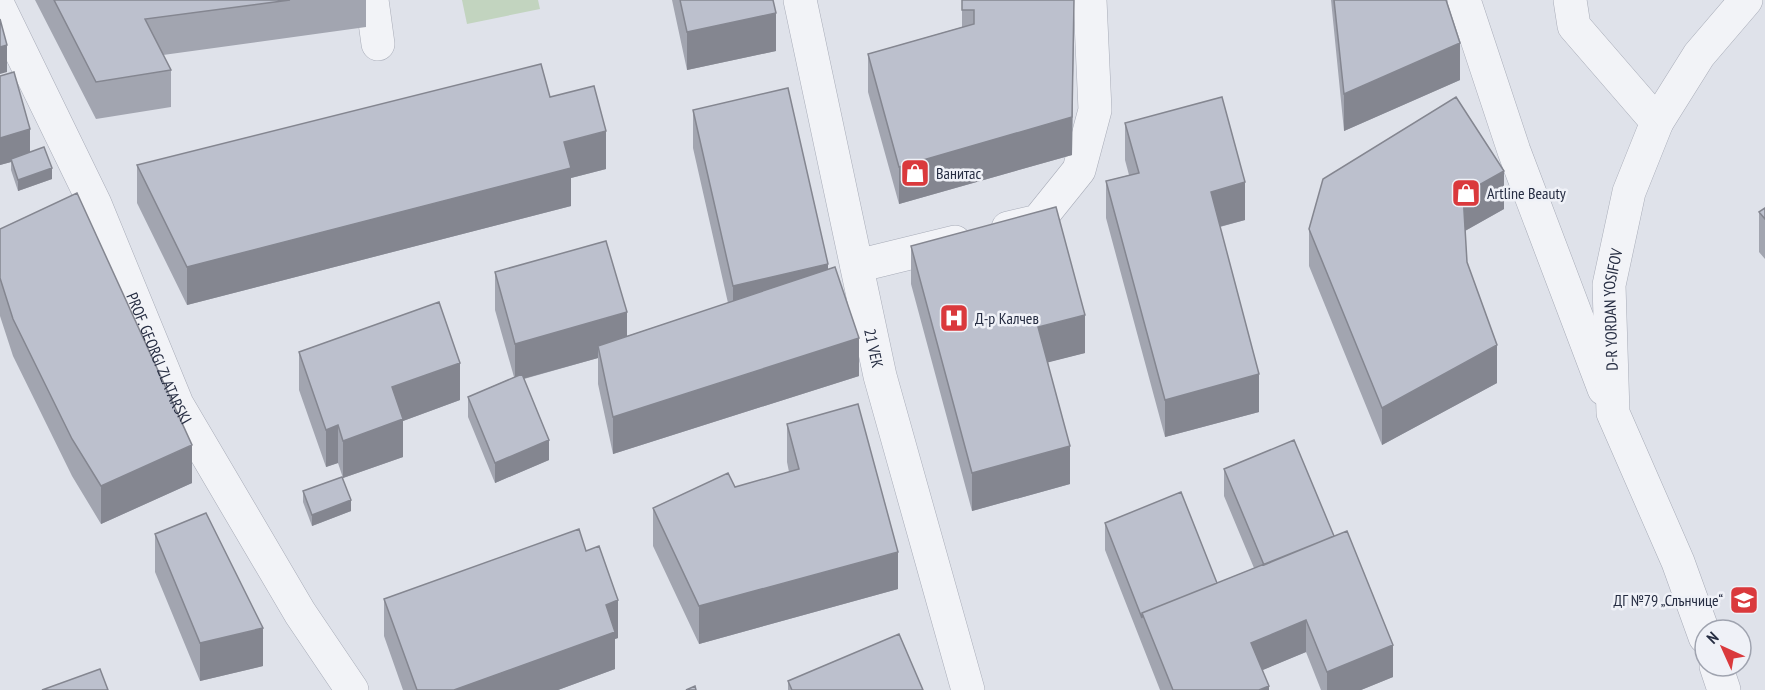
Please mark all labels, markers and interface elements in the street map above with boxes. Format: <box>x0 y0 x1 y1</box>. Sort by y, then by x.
shop icon: Ванитас <box>899 157 931 189</box>
place label: Ванитас <box>936 163 981 183</box>
shop icon: Artline Beauty <box>1450 177 1482 209</box>
place label: Artline Beauty <box>1487 183 1566 203</box>
street label: D-R YORDAN YOSIFOV <box>1599 246 1627 371</box>
street label: PROF. GEORGI ZLATARSKI <box>122 290 197 428</box>
hospital icon: Д-р Калчев <box>938 302 970 334</box>
place label: Д-р Калчев <box>975 308 1039 328</box>
street label: 21 VEK <box>860 327 888 370</box>
school or university icon: ДГ №79 „Слънчице“ <box>1728 584 1760 616</box>
place label: ДГ №79 „Слънчице“ <box>1613 590 1723 610</box>
north arrow <box>1693 618 1753 678</box>
text: N <box>1702 627 1723 648</box>

